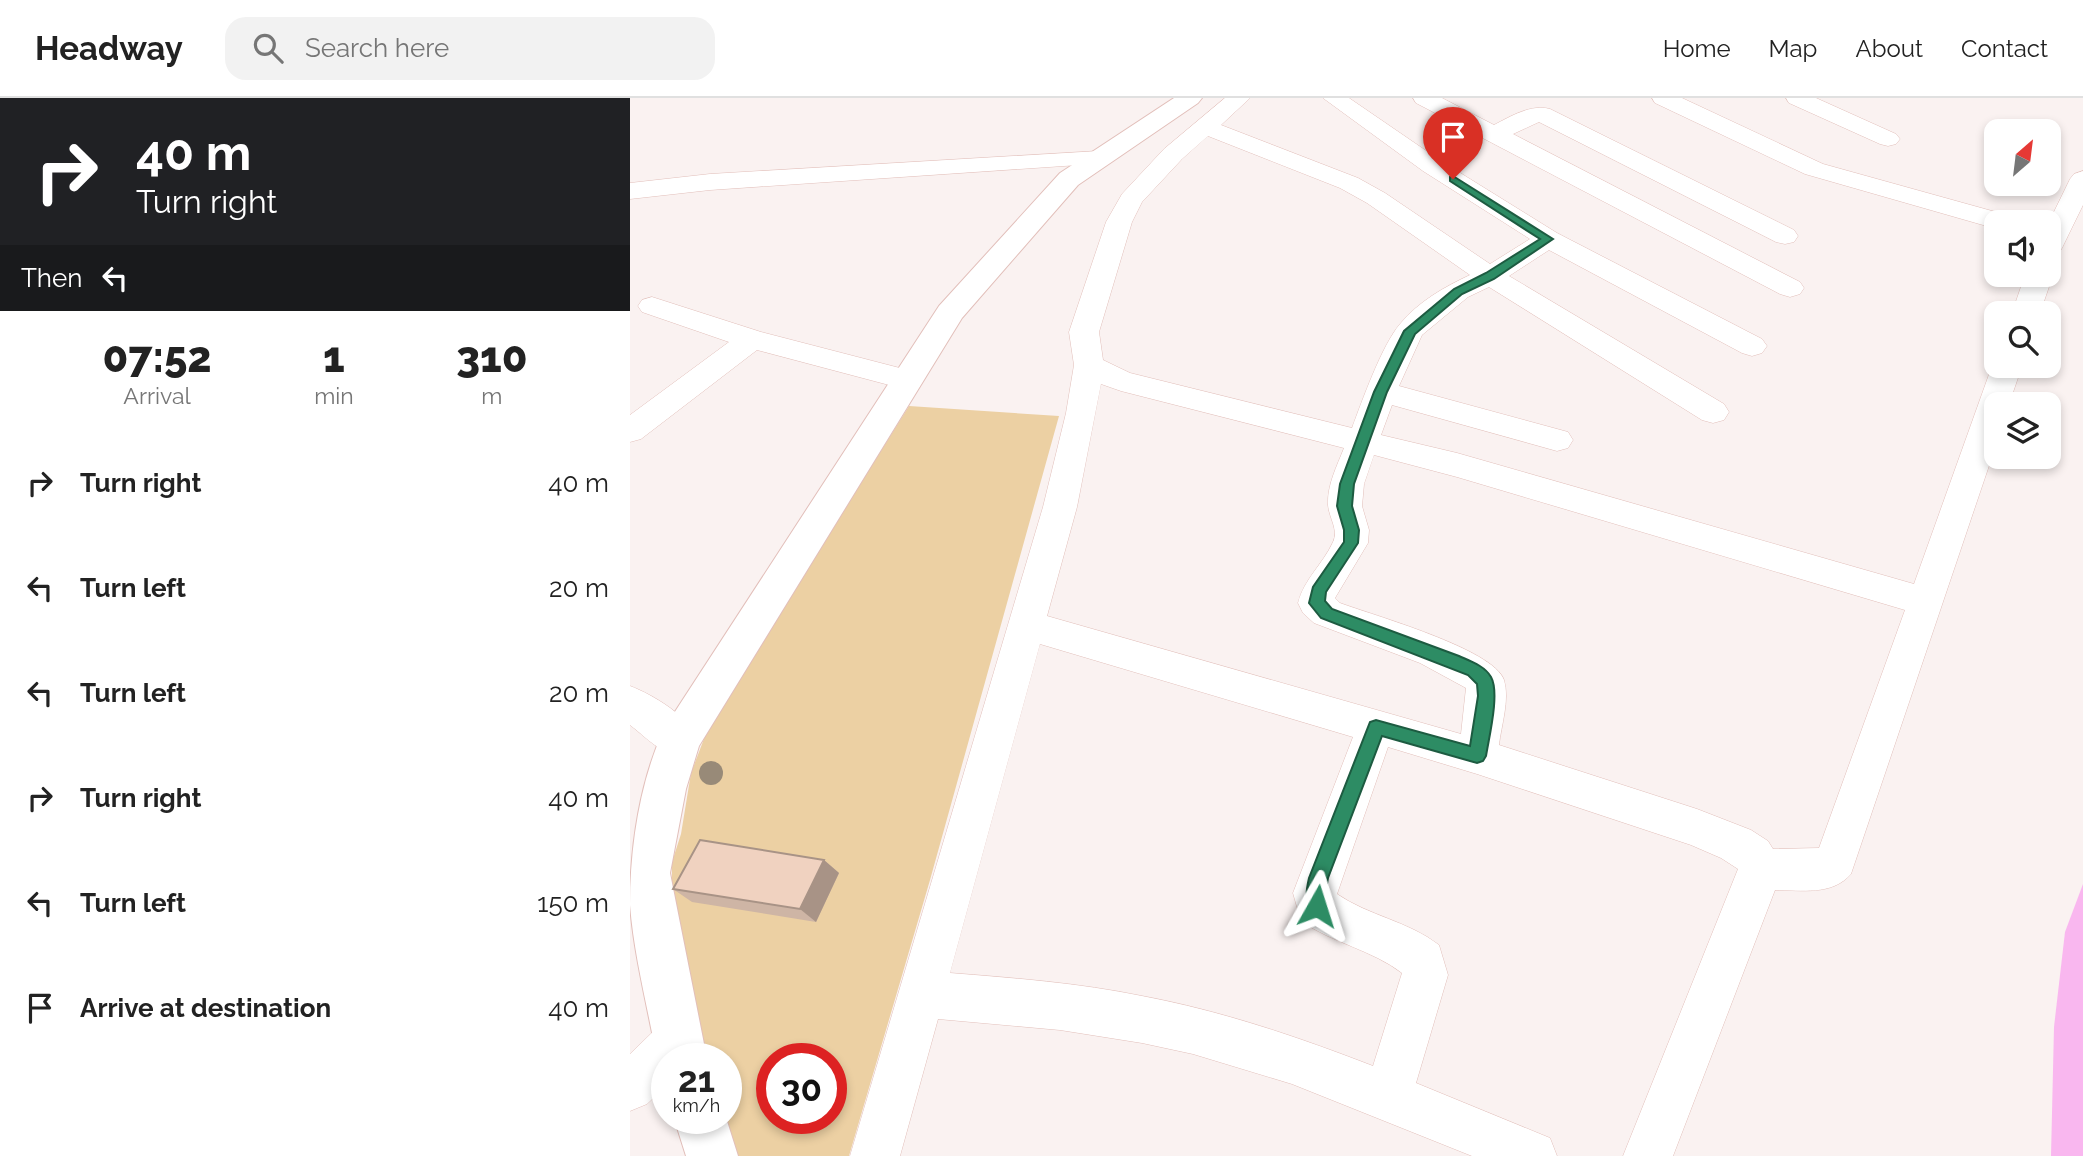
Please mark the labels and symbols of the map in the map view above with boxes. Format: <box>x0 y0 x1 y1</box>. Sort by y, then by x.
pin <box>1423 107 1483 179</box>
north arrow <box>1984 119 2062 196</box>
position arrow <box>1280 869 1354 943</box>
speed limit sign: 30 <box>756 1043 847 1134</box>

